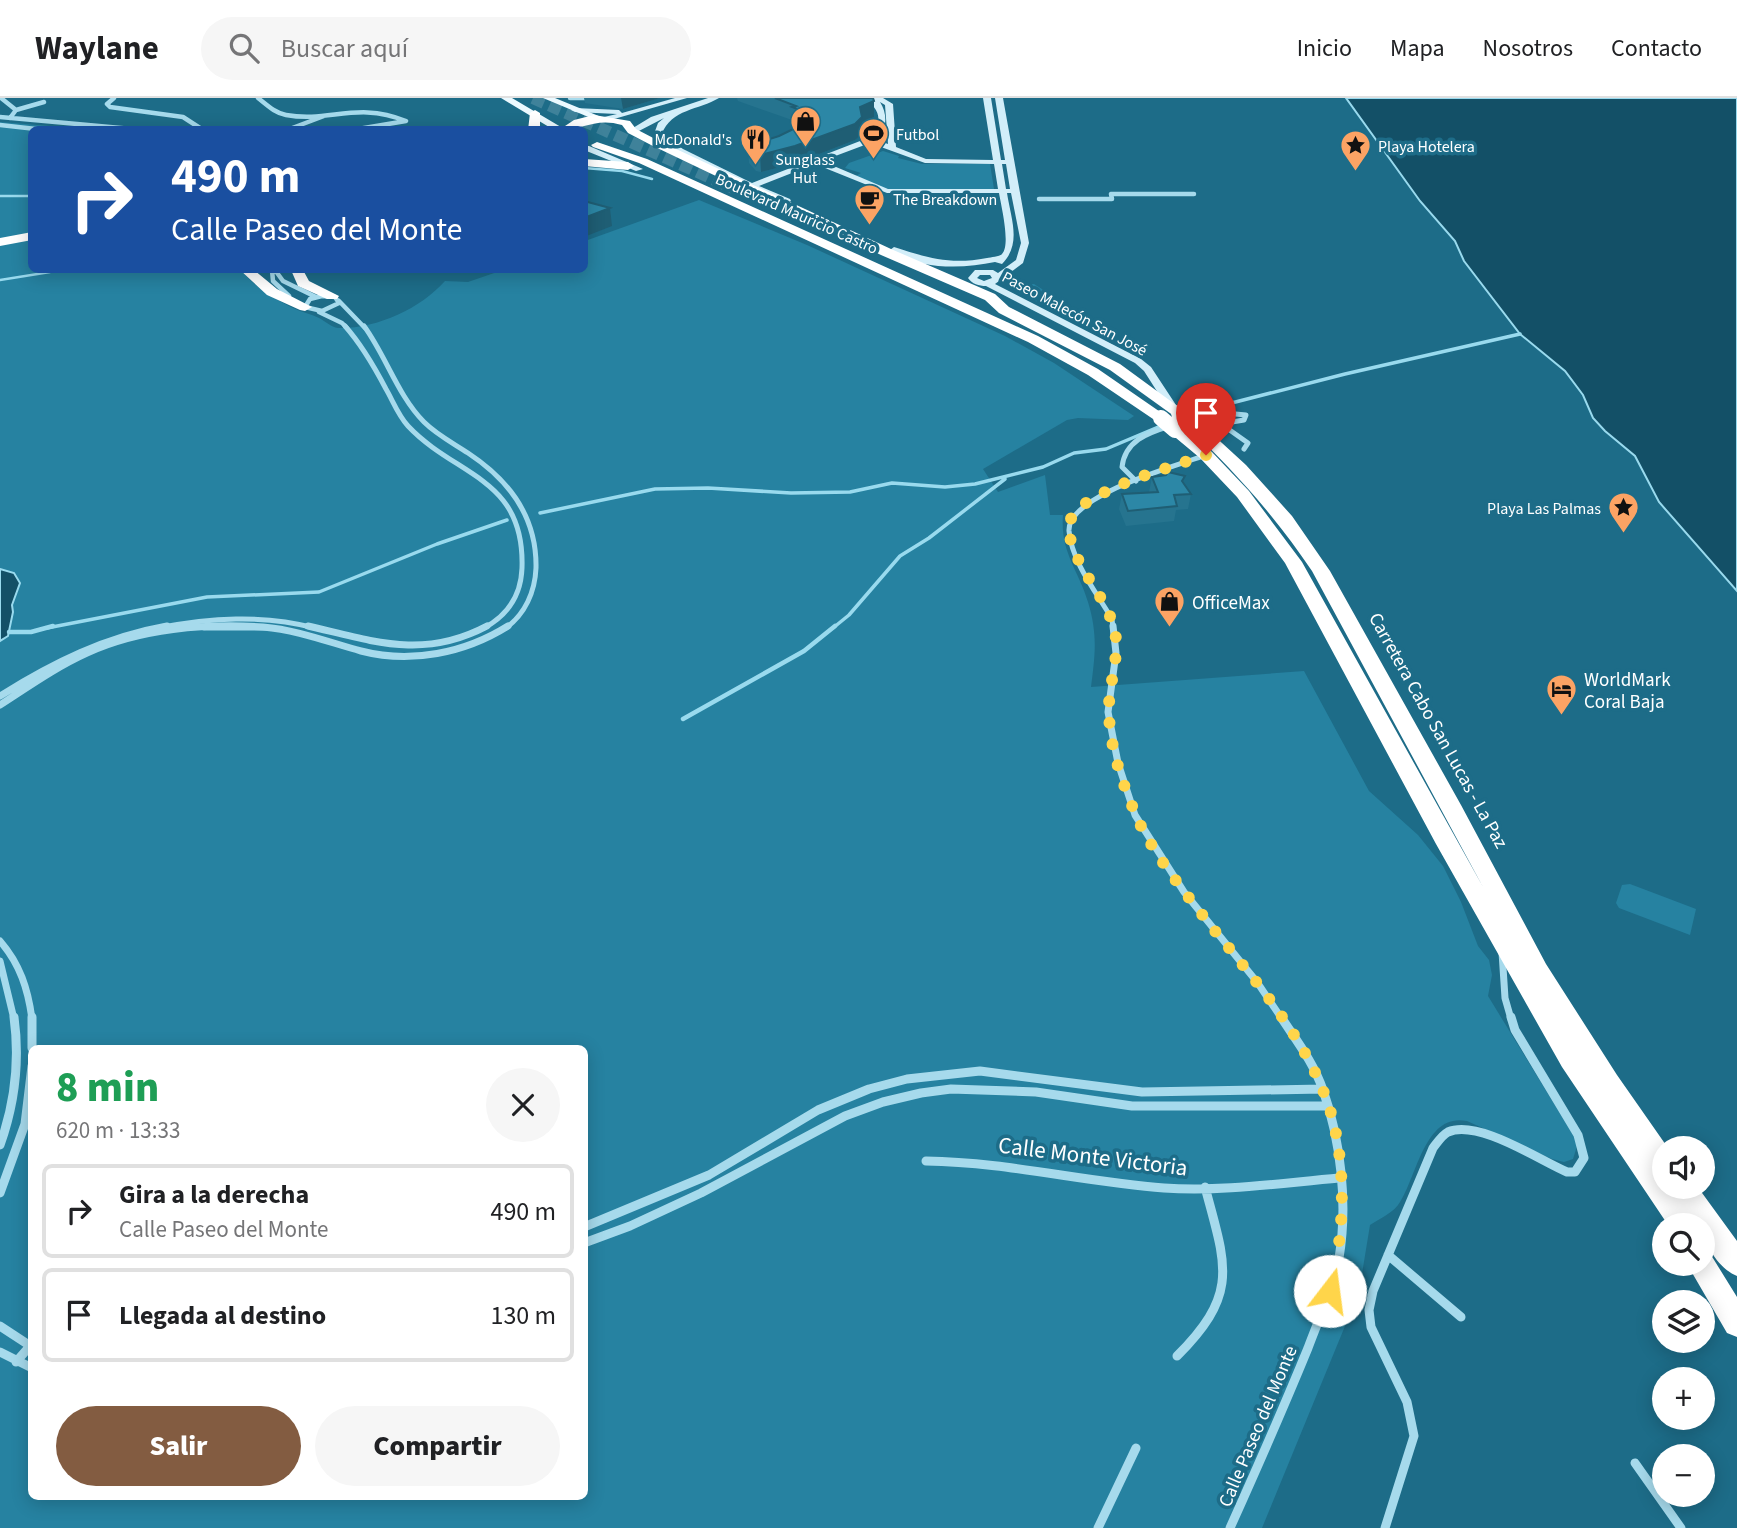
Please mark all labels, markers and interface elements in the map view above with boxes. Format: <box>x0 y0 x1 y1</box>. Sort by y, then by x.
search box <box>201 17 691 80</box>
text: Waylane <box>35 25 159 72</box>
icon: search <box>225 29 263 67</box>
text: Buscar aquí <box>281 30 408 67</box>
text: Inicio <box>1297 31 1352 66</box>
text: Mapa <box>1390 31 1445 66</box>
text: Nosotros <box>1483 31 1573 66</box>
text: Contacto <box>1611 31 1702 66</box>
shop icon: Sunglass Hut <box>788 105 822 149</box>
sports icon: Futbol <box>856 117 890 161</box>
restaurant icon: McDonald's <box>738 122 772 166</box>
place label: Futbol <box>896 124 939 146</box>
place label: McDonald's <box>654 129 732 151</box>
place icon: Playa Hotelera <box>1338 129 1372 173</box>
place label: Playa Hotelera <box>1378 136 1475 158</box>
text: 490 m <box>171 142 300 212</box>
place label: Sunglass Hut <box>775 149 835 189</box>
icon: right <box>56 154 147 245</box>
street label: Boulevard Mauricio Castro <box>712 168 881 260</box>
cafe icon: The Breakdown <box>853 182 887 226</box>
place label: The Breakdown <box>893 189 997 211</box>
text: Calle Paseo del Monte <box>171 207 462 253</box>
street label: Paseo Malecón San José <box>998 266 1151 362</box>
pin <box>1176 383 1236 455</box>
icon: arrive <box>1187 394 1225 432</box>
place icon: Playa Las Palmas <box>1607 491 1641 535</box>
place label: Playa Las Palmas <box>1487 498 1601 520</box>
shop icon: OfficeMax <box>1152 585 1186 629</box>
place label: OfficeMax <box>1192 590 1270 617</box>
street label: Carretera Cabo San Lucas - La Paz <box>1361 608 1514 854</box>
place label: WorldMark Coral Baja <box>1584 667 1671 716</box>
hotel icon: WorldMark Coral Baja <box>1544 673 1578 717</box>
text: 8 min <box>56 1058 159 1118</box>
button: close <box>486 1068 560 1142</box>
text: 620 m · 13:33 <box>56 1114 180 1147</box>
street label: Calle Monte Victoria <box>996 1129 1190 1184</box>
map controls <box>1652 1136 1715 1507</box>
button: sound <box>1652 1136 1715 1199</box>
text: Gira a la derecha <box>119 1176 309 1213</box>
icon: right <box>60 1192 98 1230</box>
text: 490 m <box>490 1193 556 1230</box>
text: Calle Paseo del Monte <box>119 1213 328 1246</box>
button: search <box>1652 1213 1715 1276</box>
position arrow <box>1293 1254 1367 1328</box>
button: layers <box>1652 1290 1715 1353</box>
icon: arrive <box>60 1296 98 1334</box>
text: Llegada al destino <box>119 1297 326 1334</box>
text: 130 m <box>490 1297 556 1334</box>
street label: Calle Paseo del Monte <box>1212 1342 1305 1512</box>
button: + <box>1652 1367 1715 1430</box>
button: Salir <box>56 1406 301 1486</box>
button: Compartir <box>315 1406 560 1486</box>
button: − <box>1652 1444 1715 1507</box>

